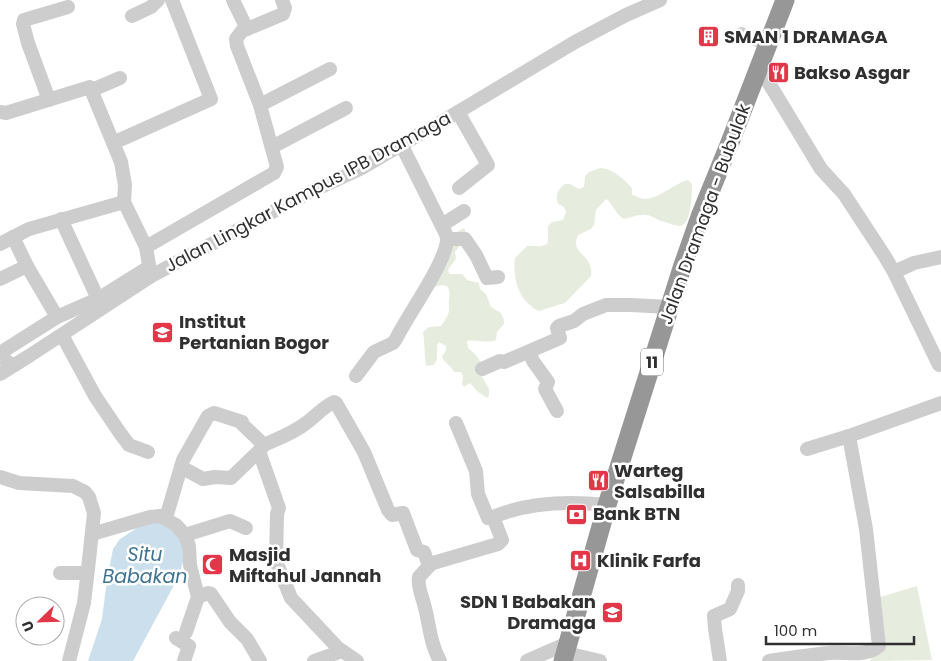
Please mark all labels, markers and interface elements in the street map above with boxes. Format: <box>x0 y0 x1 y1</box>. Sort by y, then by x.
place label: SMAN 1 DRAMAGA <box>724 24 888 49</box>
building icon: SMAN 1 DRAMAGA <box>696 25 720 49</box>
place label: Bakso Asgar <box>794 60 910 85</box>
restaurant icon: Bakso Asgar <box>766 61 790 85</box>
street label: Jalan Dramaga - Bubulak <box>653 99 756 328</box>
street label: Jalan Lingkar Kampus IPB Dramaga <box>161 105 455 278</box>
place label: Institut Pertanian Bogor <box>179 309 329 355</box>
school or university icon: Institut Pertanian Bogor <box>151 320 175 344</box>
road number: 11 <box>641 348 663 376</box>
place label: Warteg Salsabilla <box>614 458 705 504</box>
restaurant icon: Warteg Salsabilla <box>586 469 610 493</box>
place label: Bank BTN <box>593 501 680 526</box>
bank icon: Bank BTN <box>565 502 589 526</box>
water label: Situ Babakan <box>103 541 187 590</box>
place label: Masjid Miftahul Jannah <box>229 542 381 588</box>
place label: Klinik Farfa <box>597 548 701 573</box>
hospital icon: Klinik Farfa <box>569 549 593 573</box>
mosque icon: Masjid Miftahul Jannah <box>201 553 225 577</box>
place label: SDN 1 Babakan Dramaga <box>460 589 596 635</box>
north arrow <box>15 596 65 646</box>
school or university icon: SDN 1 Babakan Dramaga <box>600 600 624 624</box>
scale bar <box>766 614 914 646</box>
text: U <box>17 618 39 635</box>
text: 100 m <box>774 620 817 641</box>

